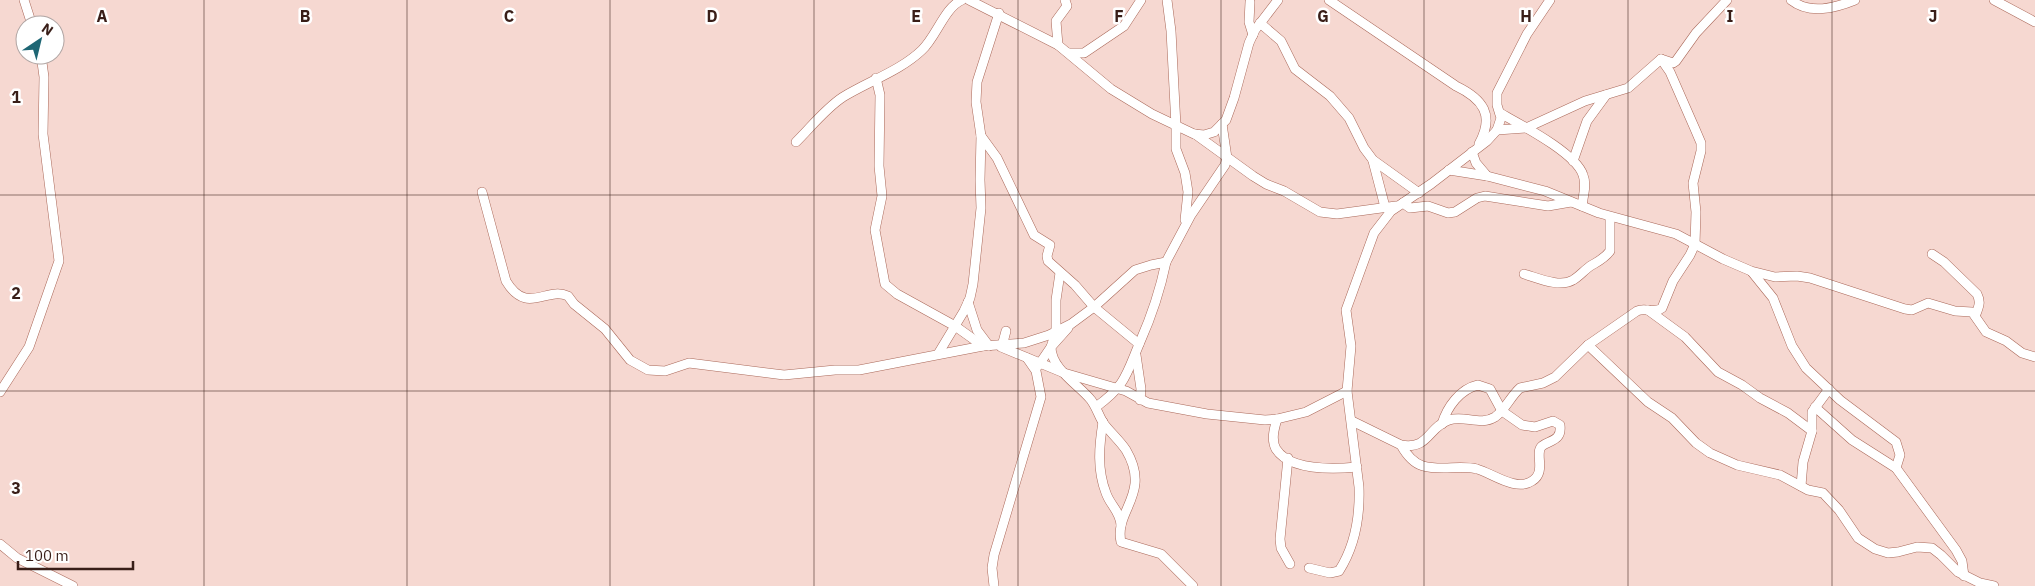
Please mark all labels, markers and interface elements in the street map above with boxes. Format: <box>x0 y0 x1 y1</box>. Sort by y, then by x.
text: A <box>97 6 108 26</box>
text: B <box>300 6 311 26</box>
text: C <box>504 6 514 26</box>
text: D <box>706 6 718 26</box>
text: E <box>911 6 921 26</box>
text: F <box>1114 6 1124 26</box>
text: G <box>1317 6 1329 26</box>
text: H <box>1520 6 1532 26</box>
text: I <box>1727 6 1734 26</box>
text: J <box>1929 6 1937 26</box>
north arrow <box>15 15 65 65</box>
text: N <box>38 19 57 40</box>
text: 1 <box>11 87 21 107</box>
text: 2 <box>11 283 21 303</box>
text: 3 <box>11 478 21 498</box>
scale bar <box>18 538 132 570</box>
text: 100 m <box>25 546 69 565</box>

